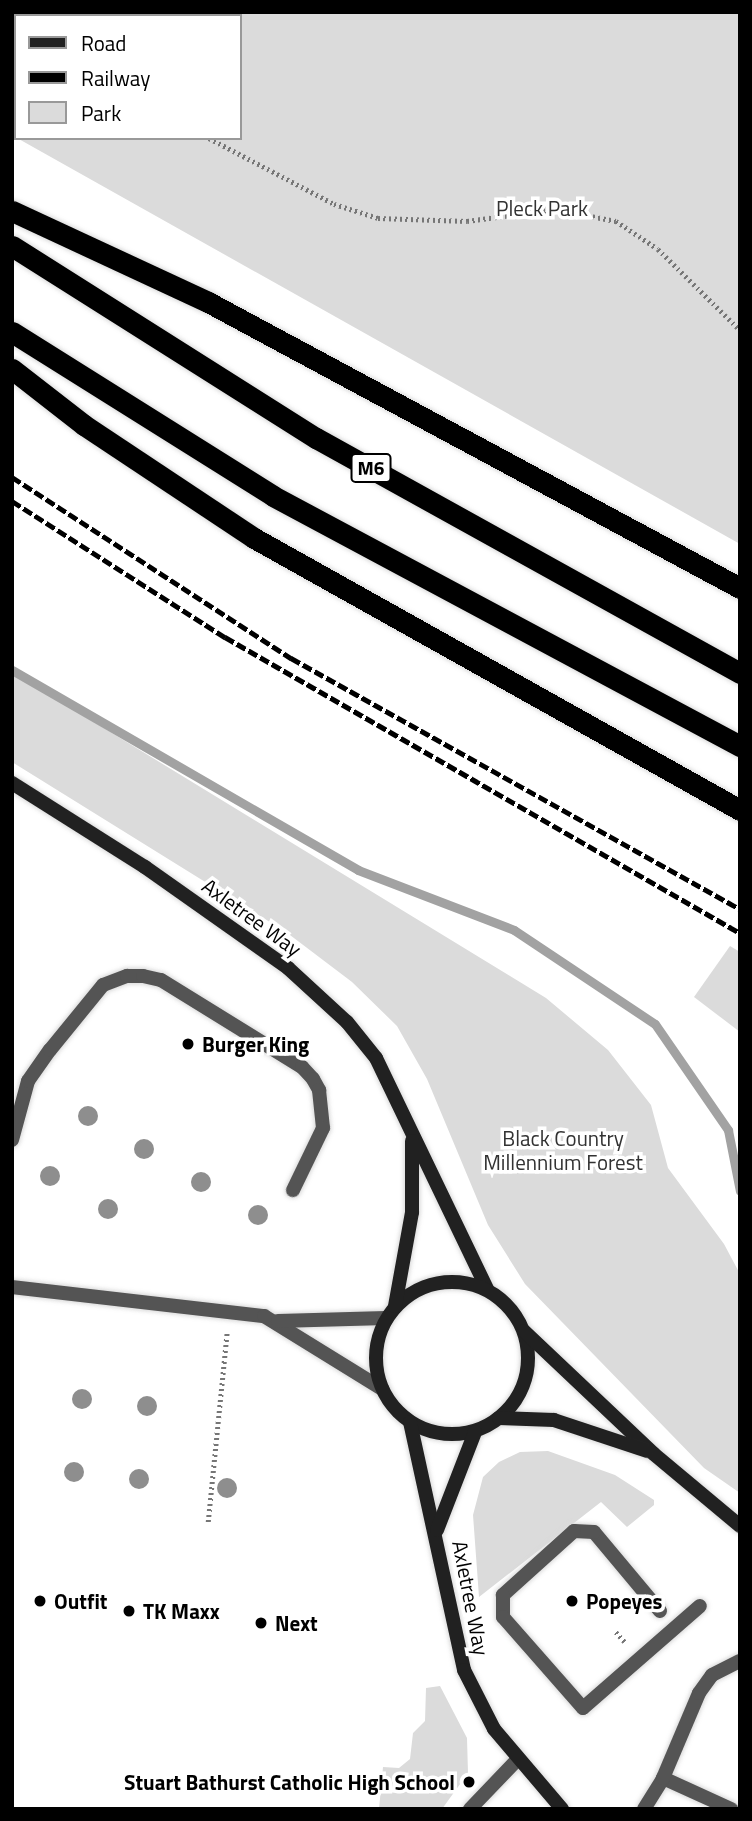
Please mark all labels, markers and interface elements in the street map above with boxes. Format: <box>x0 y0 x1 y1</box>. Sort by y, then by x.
legend <box>14 14 242 140</box>
text: Road <box>81 27 126 59</box>
text: Railway <box>81 62 150 94</box>
text: Park <box>81 97 121 129</box>
park label: Pleck Park <box>496 195 588 221</box>
road number: M6 <box>350 453 392 484</box>
street label: Axletree Way <box>197 873 307 961</box>
place label: Burger King <box>202 1031 309 1057</box>
marker: Burger King <box>180 1036 196 1052</box>
park label: Black Country Millennium Forest <box>483 1125 643 1175</box>
street label: Axletree Way <box>448 1538 494 1658</box>
place label: Outfit <box>54 1588 108 1614</box>
place label: Popeyes <box>586 1588 662 1614</box>
marker: Outfit <box>32 1593 48 1609</box>
marker: Popeyes <box>564 1593 580 1609</box>
place label: TK Maxx <box>143 1598 220 1624</box>
marker: TK Maxx <box>121 1603 137 1619</box>
place label: Next <box>275 1610 318 1636</box>
marker: Next <box>253 1615 269 1631</box>
place label: Stuart Bathurst Catholic High School <box>124 1769 455 1795</box>
marker: Stuart Bathurst Catholic High School <box>461 1774 477 1790</box>

